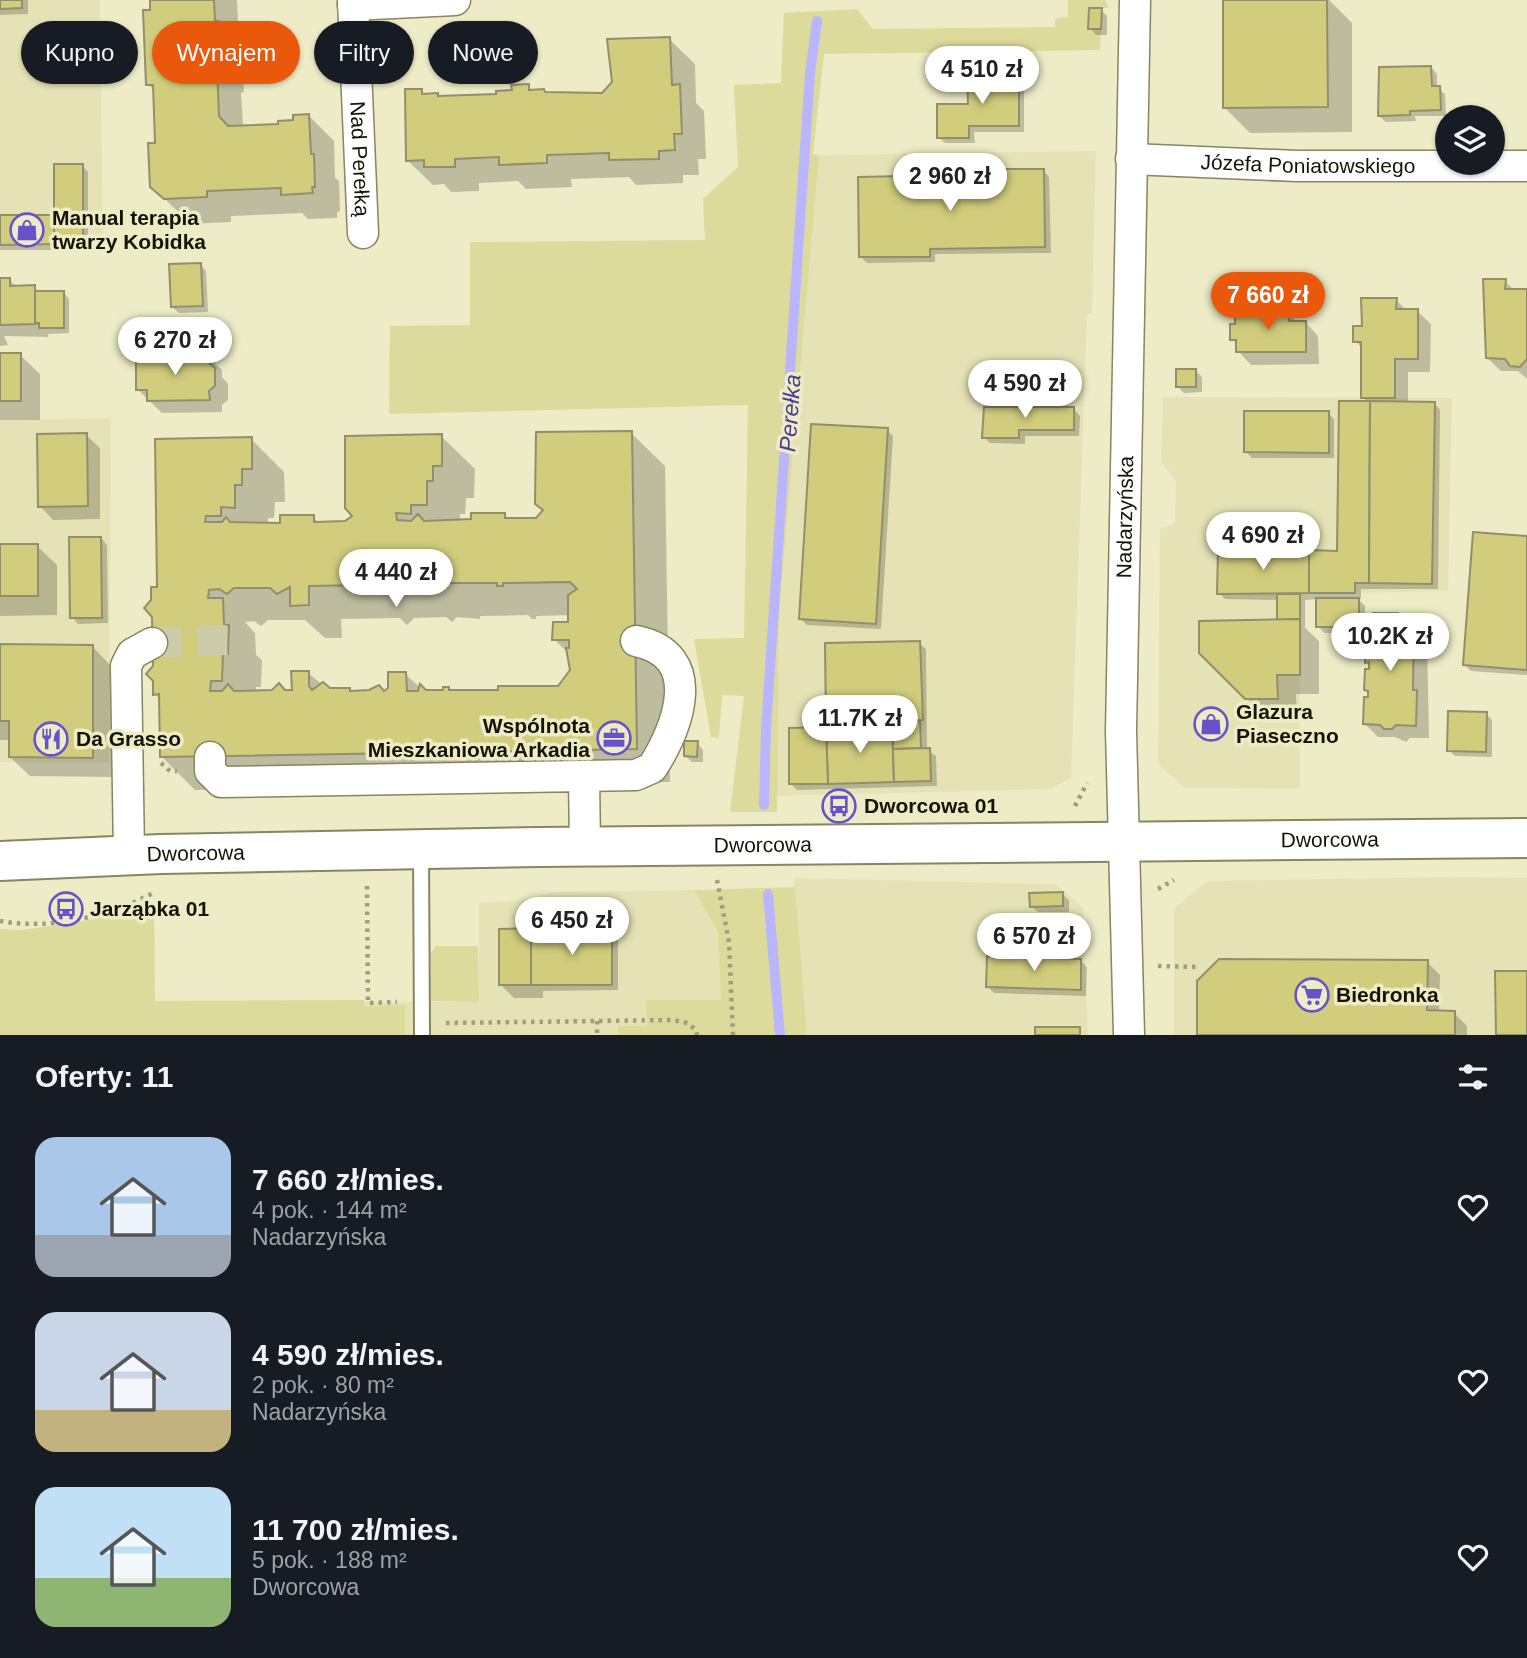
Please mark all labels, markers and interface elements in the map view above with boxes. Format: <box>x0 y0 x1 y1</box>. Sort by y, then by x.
chip: Kupno <box>21 21 138 84</box>
chip: Wynajem <box>152 21 300 84</box>
chip: Filtry <box>314 21 414 84</box>
chip: Nowe <box>428 21 538 84</box>
pin: 4 510 zł <box>910 46 1054 106</box>
text: 4 510 zł <box>941 56 1023 82</box>
street label: Nad Perełką <box>346 101 374 217</box>
map controls <box>1435 105 1505 175</box>
button: layers <box>1435 105 1505 175</box>
street label: Józefa Poniatowskiego <box>1200 150 1415 177</box>
pin: 2 960 zł <box>878 154 1022 213</box>
text: 2 960 zł <box>909 163 991 189</box>
place label: Manual terapia twarzy Kobidka <box>52 206 206 253</box>
shop icon: Manual terapia twarzy Kobidka <box>8 211 46 249</box>
pin: 7 660 zł <box>1196 272 1340 332</box>
text: 7 660 zł <box>1227 282 1309 308</box>
pin: 6 270 zł <box>103 318 247 377</box>
text: 6 270 zł <box>134 327 216 353</box>
pin: 4 590 zł <box>953 360 1097 420</box>
text: 4 590 zł <box>984 370 1066 396</box>
water label: Perełka <box>774 373 806 453</box>
street label: Nadarzyńska <box>1112 455 1137 579</box>
pin: 4 690 zł <box>1191 512 1335 572</box>
text: 4 690 zł <box>1222 522 1304 548</box>
pin: 4 440 zł <box>324 550 468 609</box>
text: 4 440 zł <box>355 559 437 585</box>
pin: 10.2K zł <box>1318 614 1462 673</box>
text: 10.2K zł <box>1347 623 1433 649</box>
pin: 11.7K zł <box>788 696 932 755</box>
place label: Glazura Piaseczno <box>1236 700 1339 747</box>
text: 11.7K zł <box>818 705 902 731</box>
shop icon: Glazura Piaseczno <box>1192 705 1230 743</box>
place label: Wspólnota Mieszkaniowa Arkadia <box>368 714 590 761</box>
office icon: Wspólnota Mieszkaniowa Arkadia <box>595 719 633 757</box>
restaurant icon: Da Grasso <box>32 720 70 758</box>
place label: Da Grasso <box>76 727 181 750</box>
bus stop icon: Dworcowa 01 <box>820 787 858 825</box>
place label: Dworcowa 01 <box>864 794 999 817</box>
street label: Dworcowa <box>1281 827 1379 851</box>
street label: Dworcowa <box>714 833 812 856</box>
street label: Dworcowa <box>146 840 245 866</box>
bus stop icon: Jarząbka 01 <box>47 890 85 928</box>
place label: Jarząbka 01 <box>90 897 209 920</box>
pin: 6 450 zł <box>500 898 644 957</box>
text: 6 450 zł <box>531 907 613 933</box>
pin: 6 570 zł <box>962 914 1106 973</box>
text: 6 570 zł <box>993 923 1075 949</box>
supermarket icon: Biedronka <box>1293 976 1331 1014</box>
place label: Biedronka <box>1336 983 1439 1006</box>
icon: filters <box>1454 1058 1492 1096</box>
text: Oferty: 11 <box>35 1060 173 1093</box>
text: 7 660 zł/mies. <box>252 1163 444 1196</box>
icon: home <box>91 1165 175 1249</box>
icon: heart <box>1454 1188 1492 1226</box>
text: 4 pok. · 144 m² <box>252 1197 407 1223</box>
text: Nadarzyńska <box>252 1224 386 1250</box>
text: 4 590 zł/mies. <box>252 1338 444 1371</box>
icon: home <box>91 1340 175 1424</box>
icon: heart <box>1454 1363 1492 1401</box>
text: 2 pok. · 80 m² <box>252 1372 394 1398</box>
text: Nadarzyńska <box>252 1399 386 1425</box>
text: 11 700 zł/mies. <box>252 1513 459 1546</box>
icon: home <box>91 1515 175 1599</box>
icon: heart <box>1454 1538 1492 1576</box>
text: 5 pok. · 188 m² <box>252 1547 407 1573</box>
text: Dworcowa <box>252 1574 359 1600</box>

